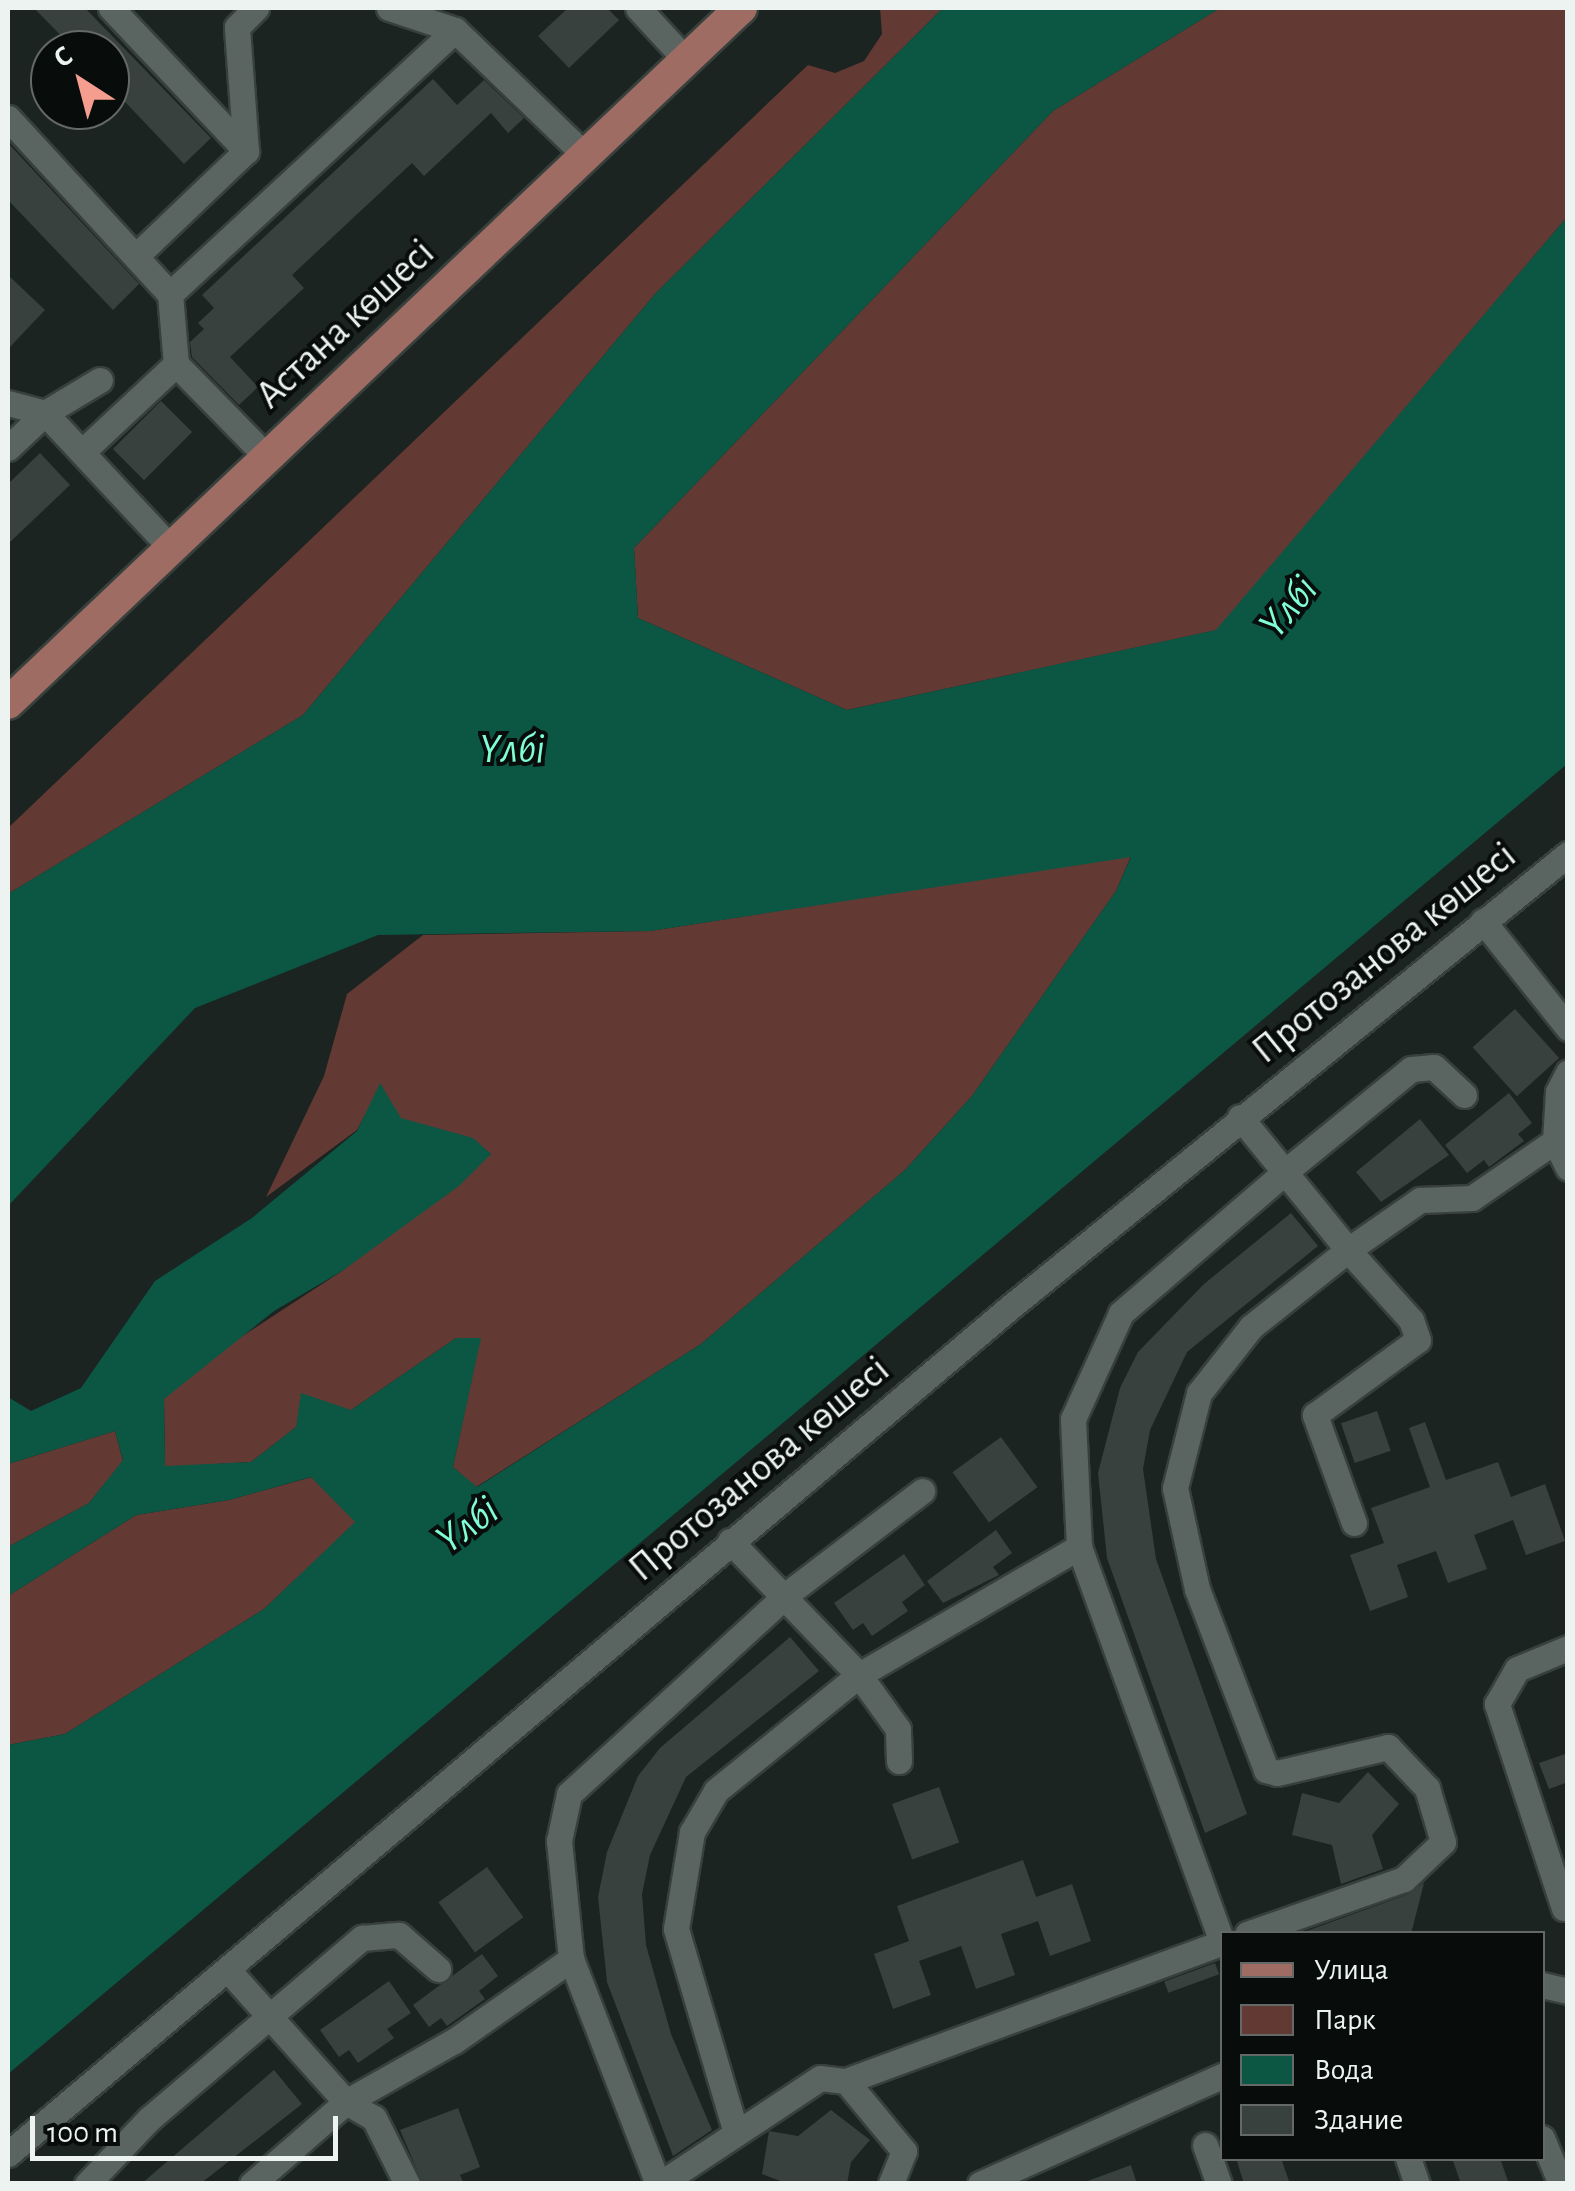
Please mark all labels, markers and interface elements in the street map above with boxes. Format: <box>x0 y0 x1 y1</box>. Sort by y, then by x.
north arrow <box>30 30 130 130</box>
text: С <box>49 41 78 73</box>
street label: Астана көшесі <box>246 229 444 419</box>
water label: Үлбі <box>1248 566 1328 648</box>
water label: Үлбі <box>479 724 545 774</box>
street label: Протозанова көшесі <box>1242 832 1526 1074</box>
street label: Протозанова көшесі <box>619 1346 899 1592</box>
water label: Үлбі <box>426 1485 508 1565</box>
legend <box>1220 1931 1545 2161</box>
text: Улица <box>1314 1955 1389 1985</box>
text: Парк <box>1314 2005 1376 2035</box>
text: Вода <box>1314 2055 1374 2085</box>
scale bar <box>35 2096 342 2158</box>
text: Здание <box>1314 2105 1403 2135</box>
text: 100 m <box>47 2118 118 2148</box>

